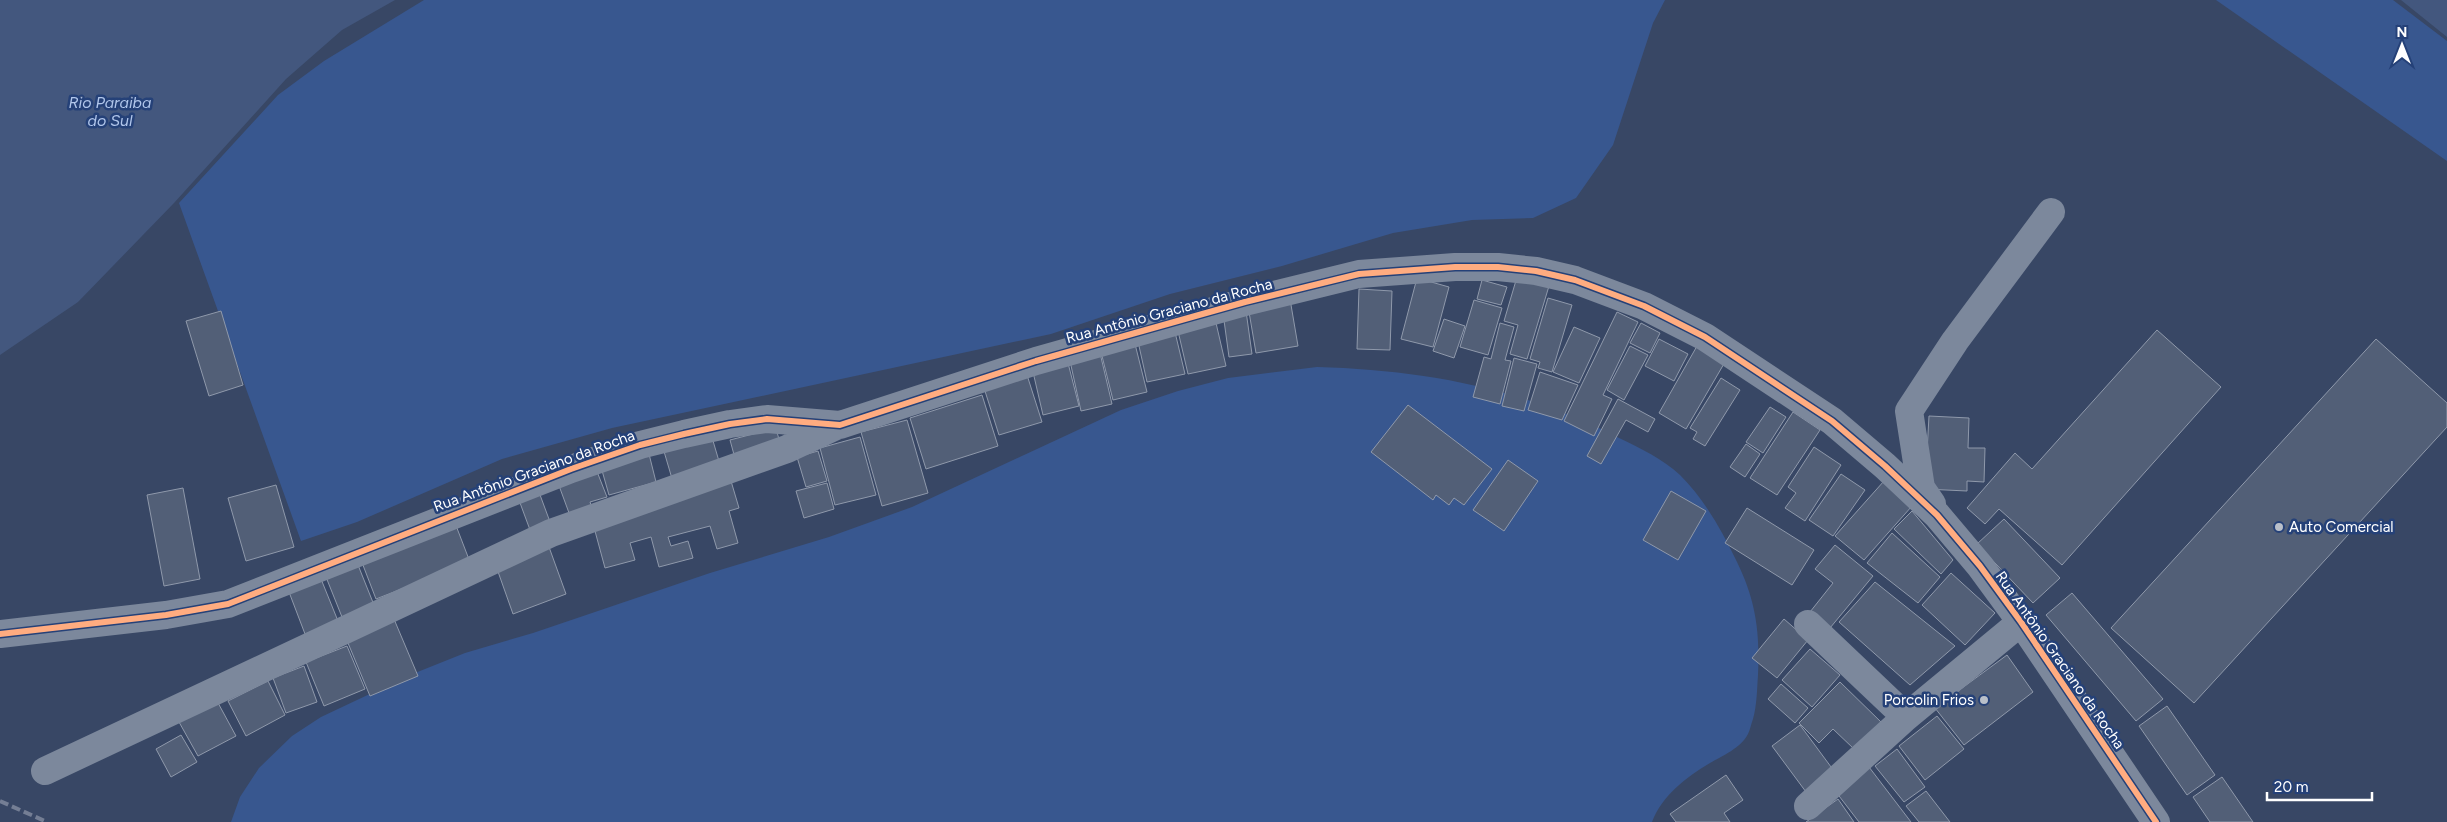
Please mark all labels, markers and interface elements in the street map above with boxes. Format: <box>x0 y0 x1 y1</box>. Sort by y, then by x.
north arrow <box>2377 20 2427 70</box>
text: N <box>2397 24 2407 41</box>
water label: Rio Paraiba do Sul <box>69 93 151 130</box>
street label: Rua Antônio Graciano da Rocha <box>1064 275 1274 347</box>
street label: Rua Antônio Graciano da Rocha <box>431 426 637 516</box>
place label: Auto Comercial <box>2289 518 2394 536</box>
marker: Auto Comercial <box>2273 521 2285 533</box>
street label: Rua Antônio Graciano da Rocha <box>1992 568 2128 752</box>
place label: Porcolin Frios <box>1884 691 1974 709</box>
marker: Porcolin Frios <box>1978 694 1990 706</box>
scale bar <box>2267 770 2372 802</box>
text: 20 m <box>2274 778 2308 796</box>

